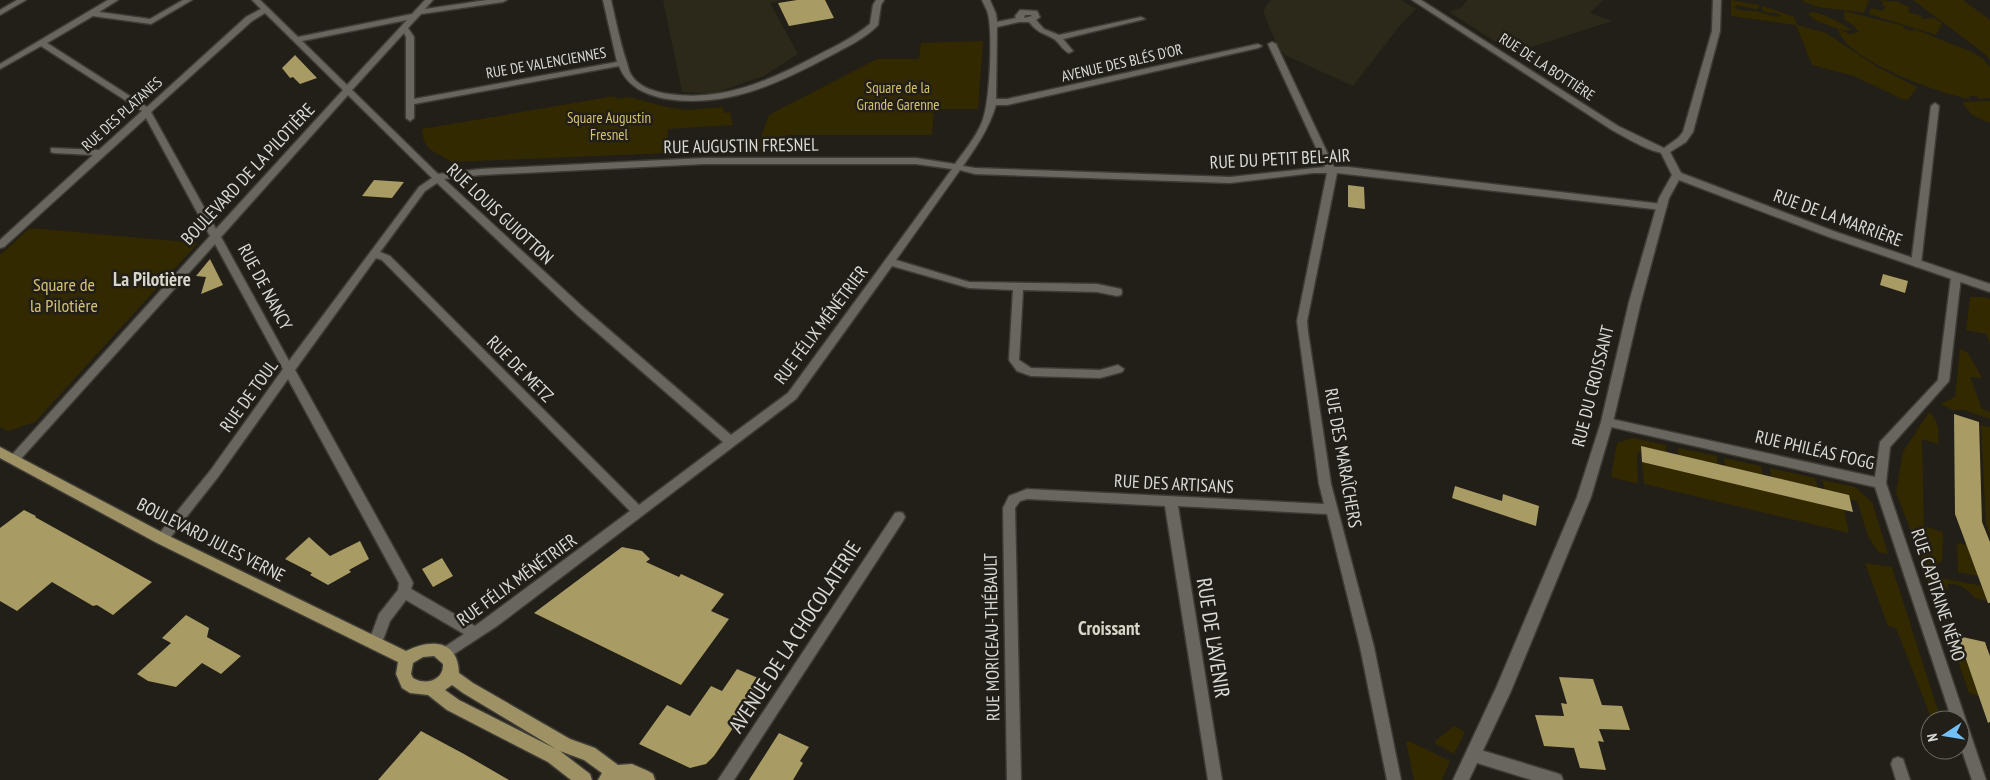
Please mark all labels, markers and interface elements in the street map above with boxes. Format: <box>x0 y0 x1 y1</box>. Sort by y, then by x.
street label: RUE DE LA BOTTIÈRE <box>1496 29 1599 105</box>
street label: AVENUE DES BLÉS D'OR <box>1059 39 1184 86</box>
street label: RUE DE VALENCIENNES <box>484 43 608 82</box>
street label: RUE DES PLATANES <box>77 73 166 155</box>
park label: Square de la Grande Garenne <box>857 78 940 114</box>
street label: BOULEVARD DE LA PILOTIÈRE <box>176 98 319 249</box>
park label: Square Augustin Fresnel <box>567 108 651 144</box>
street label: RUE AUGUSTIN FRESNEL <box>663 133 819 158</box>
street label: RUE DU PETIT BEL-AIR <box>1209 143 1351 174</box>
street label: RUE LOUIS GUIOTTON <box>442 158 559 269</box>
street label: RUE DE LA MARRIÈRE <box>1771 184 1906 251</box>
street label: RUE DE NANCY <box>233 240 298 335</box>
street label: RUE FÉLIX MÉNÉTRIER <box>769 261 873 389</box>
district label: La Pilotière <box>113 267 191 291</box>
park label: Square de la Pilotière <box>30 273 98 317</box>
street label: RUE DU CROISSANT <box>1566 323 1619 449</box>
street label: RUE DE METZ <box>482 330 559 407</box>
street label: RUE DE TOUL <box>215 354 283 437</box>
street label: RUE DES MARAÎCHERS <box>1320 386 1367 530</box>
street label: RUE PHILÉAS FOGG <box>1753 425 1877 474</box>
street label: RUE DES ARTISANS <box>1114 469 1235 498</box>
street label: BOULEVARD JULES VERNE <box>133 492 289 587</box>
street label: RUE CAPITAINE NÉMO <box>1906 526 1971 664</box>
street label: RUE FÉLIX MÉNÉTRIER <box>452 528 581 631</box>
street label: AVENUE DE LA CHOCOLATERIE <box>722 536 867 738</box>
street label: RUE MORICEAU-THÉBAULT <box>979 553 1004 721</box>
street label: RUE DE L'AVENIR <box>1191 576 1236 700</box>
district label: Croissant <box>1078 616 1140 640</box>
north arrow <box>1920 710 1970 760</box>
text: N <box>1923 732 1942 743</box>

